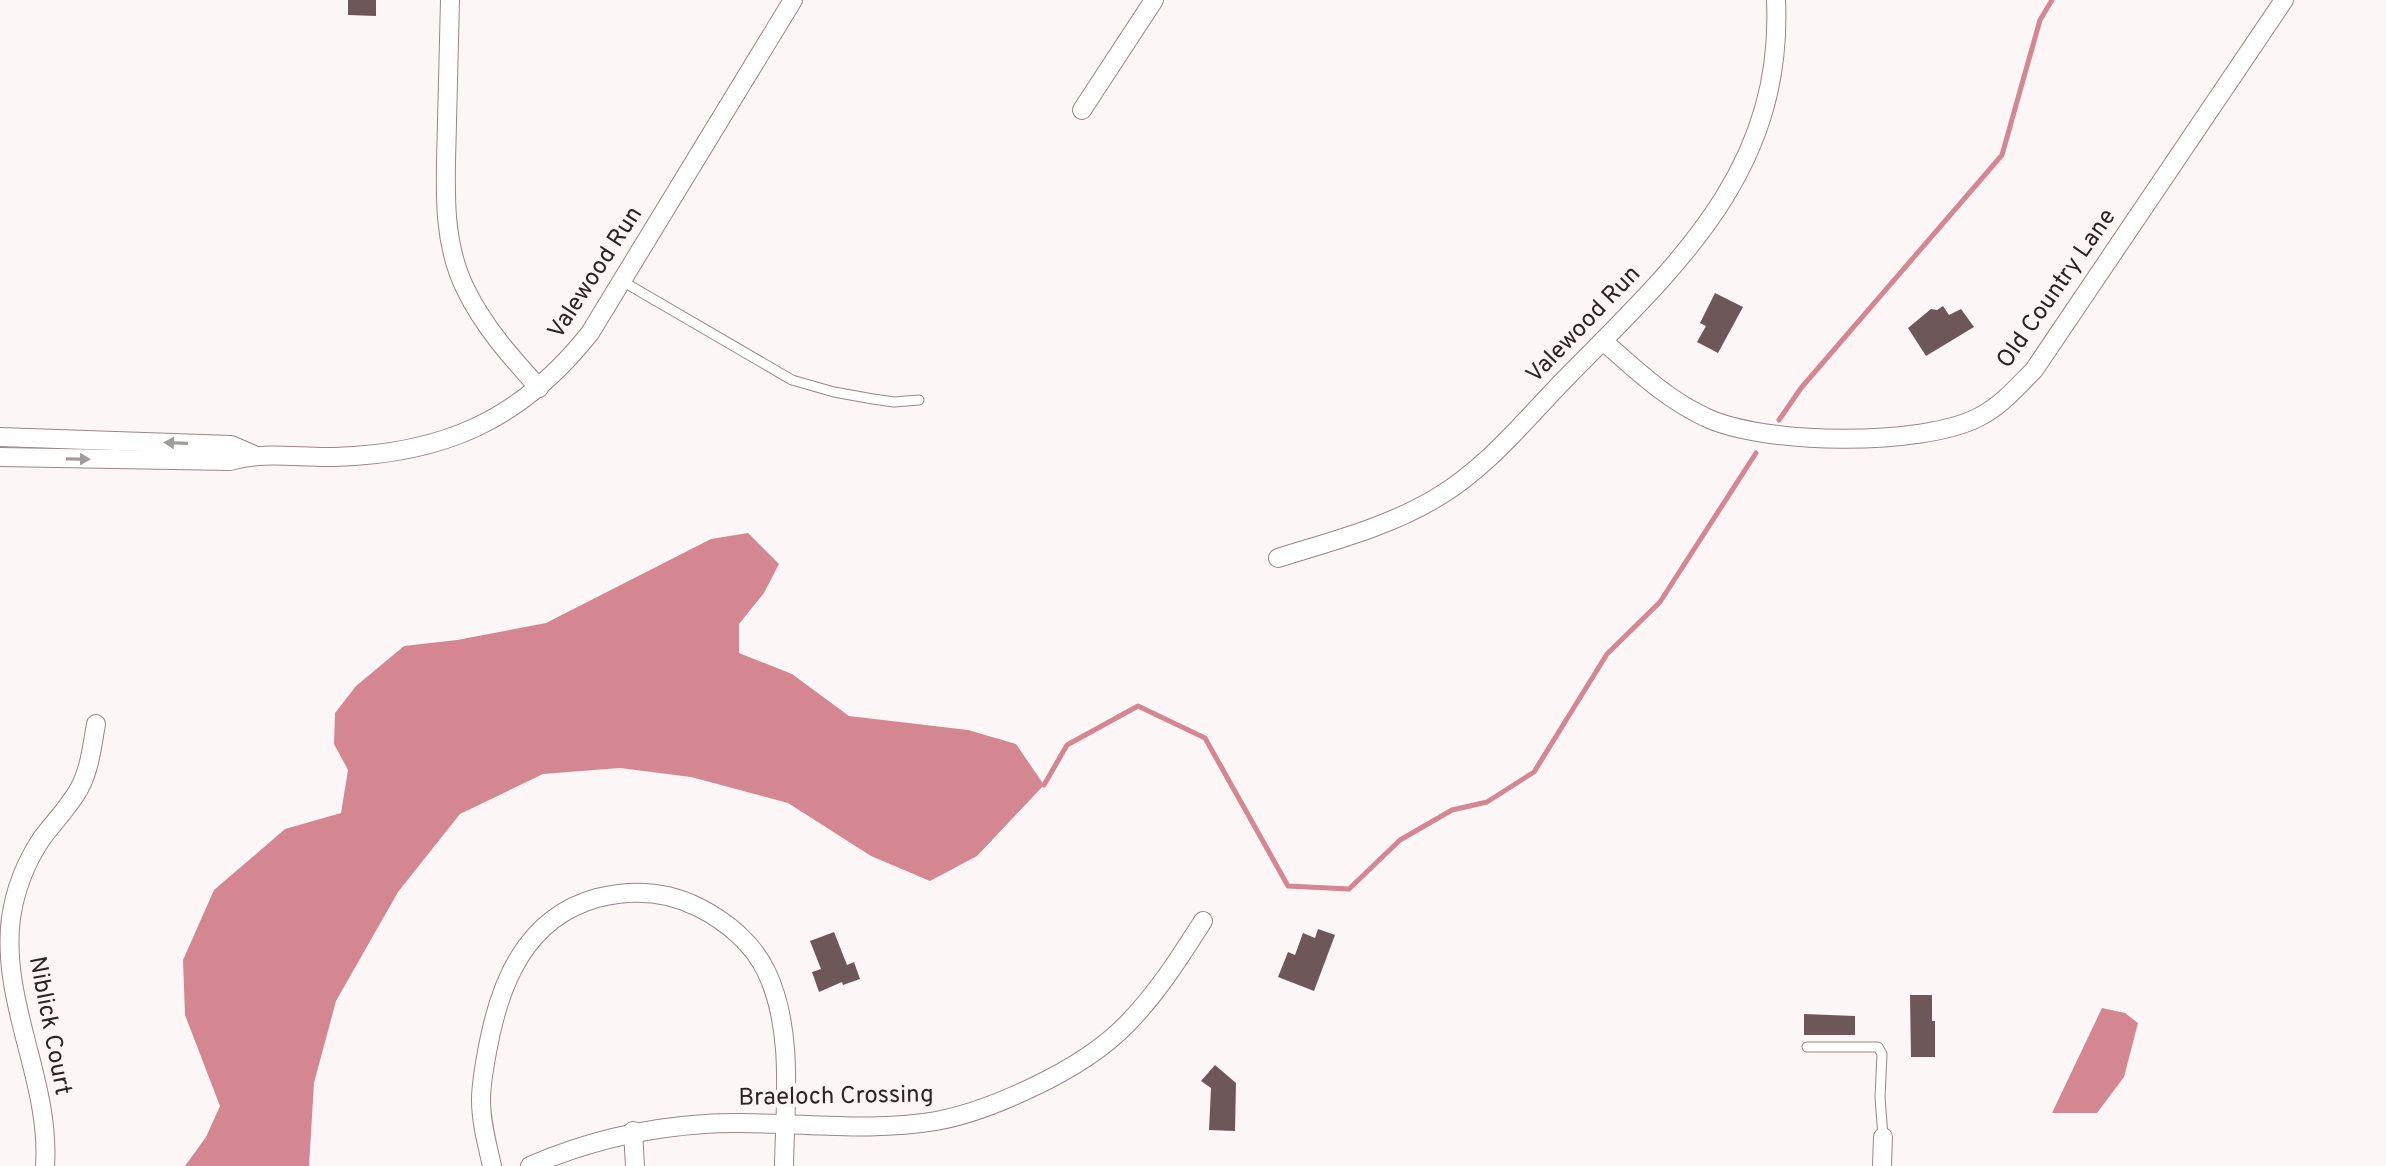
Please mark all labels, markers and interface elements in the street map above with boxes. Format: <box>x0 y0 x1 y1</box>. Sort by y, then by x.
street label: Valewood Run <box>542 201 650 345</box>
street label: Old Country Lane <box>1991 203 2123 375</box>
street label: Valewood Run <box>1520 260 1648 390</box>
one-way arrow <box>163 436 188 449</box>
one-way arrow <box>66 452 91 465</box>
street label: Niblick Court <box>21 954 77 1098</box>
street label: Braeloch Crossing <box>738 1080 934 1114</box>

